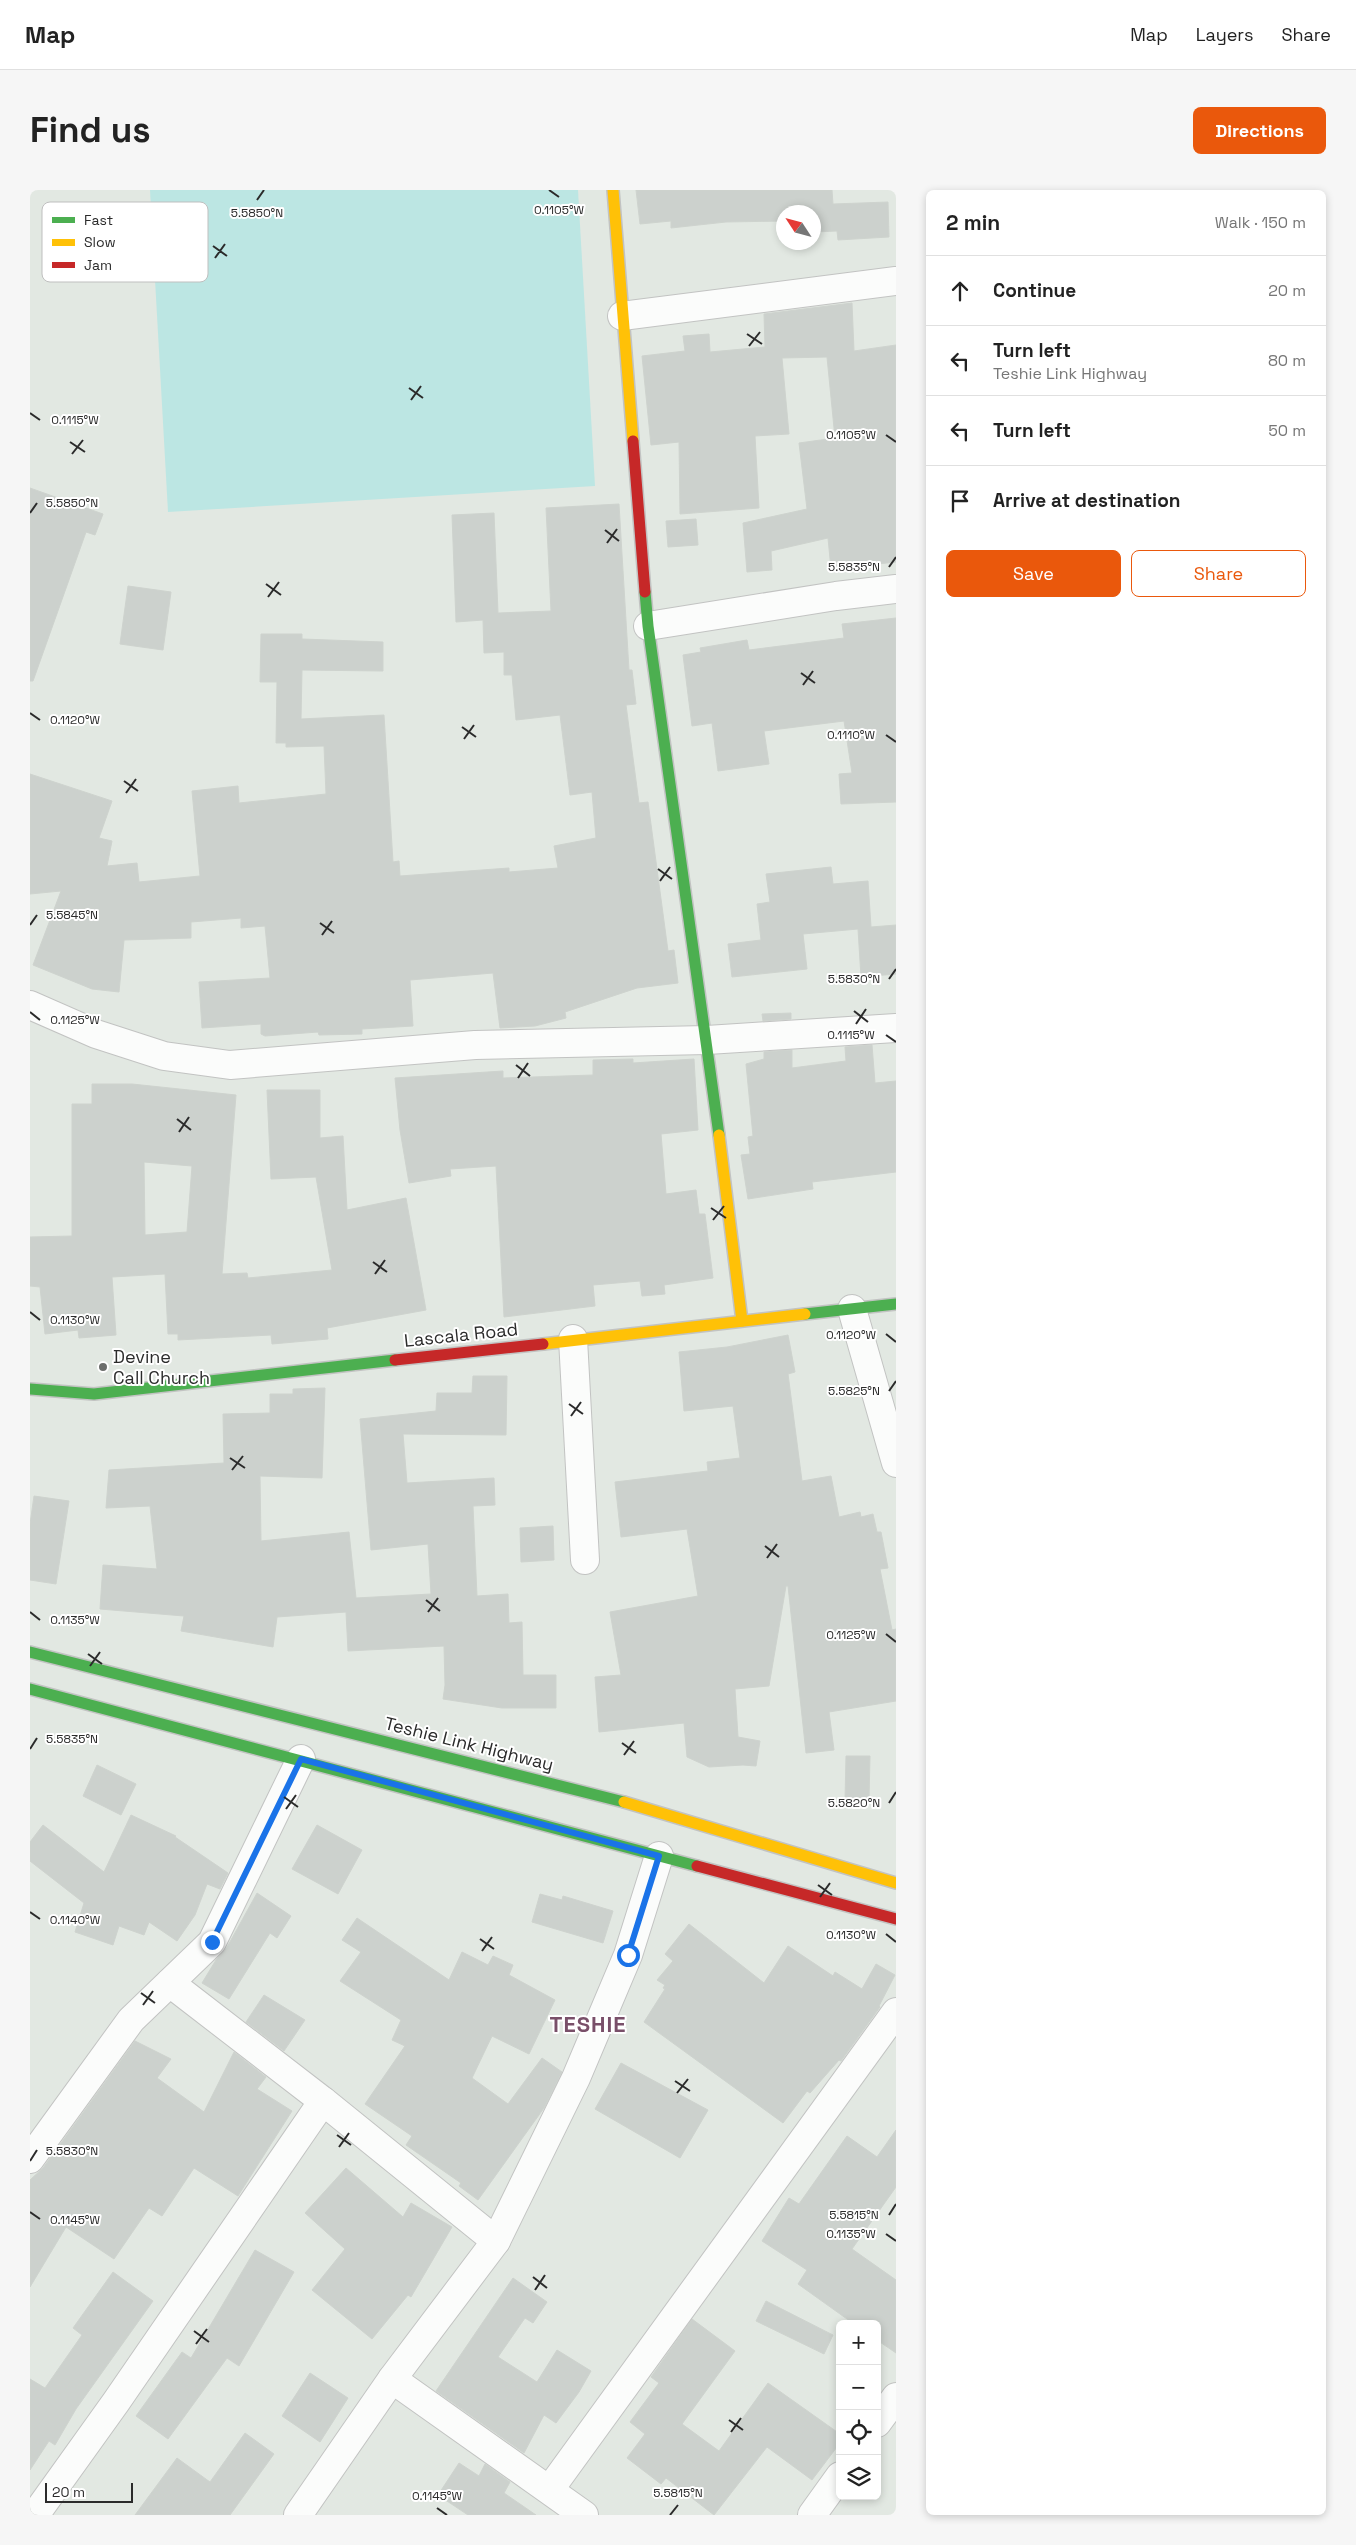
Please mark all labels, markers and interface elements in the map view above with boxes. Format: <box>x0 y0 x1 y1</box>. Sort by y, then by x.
text: Map <box>25 19 75 50</box>
text: Map <box>1130 23 1168 46</box>
text: Layers <box>1196 23 1253 46</box>
text: Share <box>1281 23 1331 46</box>
button: Directions <box>1193 107 1326 154</box>
text: Find us <box>30 108 151 152</box>
legend <box>42 202 208 282</box>
text: 0.1105°W <box>534 202 585 218</box>
text: 5.5850°N <box>231 205 283 221</box>
north arrow <box>776 205 821 250</box>
text: 2 min <box>946 209 1000 236</box>
text: Fast <box>84 211 113 229</box>
text: Walk · 150 m <box>1215 212 1306 233</box>
text: Slow <box>84 233 116 251</box>
text: Jam <box>84 256 112 274</box>
icon: ahead <box>946 277 974 305</box>
text: Continue <box>993 278 1076 303</box>
text: 20 m <box>1268 280 1306 301</box>
text: Turn left <box>993 338 1071 363</box>
icon: left <box>946 347 974 375</box>
text: 80 m <box>1268 350 1306 371</box>
text: Teshie Link Highway <box>993 363 1147 384</box>
text: 0.1115°W <box>51 412 99 428</box>
icon: left <box>946 417 974 445</box>
text: Turn left <box>993 418 1071 443</box>
text: 50 m <box>1268 420 1306 441</box>
text: 0.1105°W <box>826 427 877 443</box>
icon: arrive <box>946 487 974 515</box>
text: Arrive at destination <box>993 488 1181 513</box>
text: 5.5850°N <box>46 495 98 511</box>
button: Save <box>946 550 1121 597</box>
button: Share <box>1131 550 1306 597</box>
text: 5.5835°N <box>828 559 880 575</box>
text: 0.1120°W <box>50 712 101 728</box>
text: 0.1110°W <box>827 727 875 743</box>
text: 5.5845°N <box>46 907 98 923</box>
text: 5.5830°N <box>828 971 880 987</box>
text: 0.1125°W <box>50 1012 100 1028</box>
text: 0.1115°W <box>827 1027 875 1043</box>
text: 0.1130°W <box>50 1312 101 1328</box>
street label: Lascala Road <box>403 1317 519 1352</box>
text: 0.1120°W <box>826 1327 877 1343</box>
place label: Devine Call Church <box>113 1345 210 1389</box>
marker: Devine Call Church <box>97 1361 109 1373</box>
text: 5.5825°N <box>828 1383 880 1399</box>
text: 0.1135°W <box>50 1612 100 1628</box>
text: 0.1125°W <box>826 1627 876 1643</box>
street label: Teshie Link Highway <box>382 1711 556 1776</box>
text: 5.5835°N <box>46 1731 98 1747</box>
text: 5.5820°N <box>828 1795 880 1811</box>
text: 0.1140°W <box>50 1912 101 1928</box>
text: 0.1130°W <box>826 1927 877 1943</box>
route end <box>201 1931 224 1954</box>
route start <box>617 1944 640 1967</box>
district label: TESHIE <box>550 2010 626 2038</box>
text: 5.5830°N <box>46 2143 98 2159</box>
text: 5.5815°N <box>829 2207 879 2223</box>
text: 0.1145°W <box>50 2212 100 2228</box>
text: 0.1135°W <box>826 2226 876 2242</box>
map controls <box>836 2320 881 2500</box>
button: + <box>836 2320 881 2365</box>
button: − <box>836 2365 881 2410</box>
button: locate <box>836 2410 881 2455</box>
button: layers <box>836 2455 881 2500</box>
scale bar <box>45 2480 132 2503</box>
text: 20 m <box>52 2483 85 2501</box>
text: 5.5815°N <box>653 2485 703 2501</box>
text: 0.1145°W <box>412 2488 462 2504</box>

